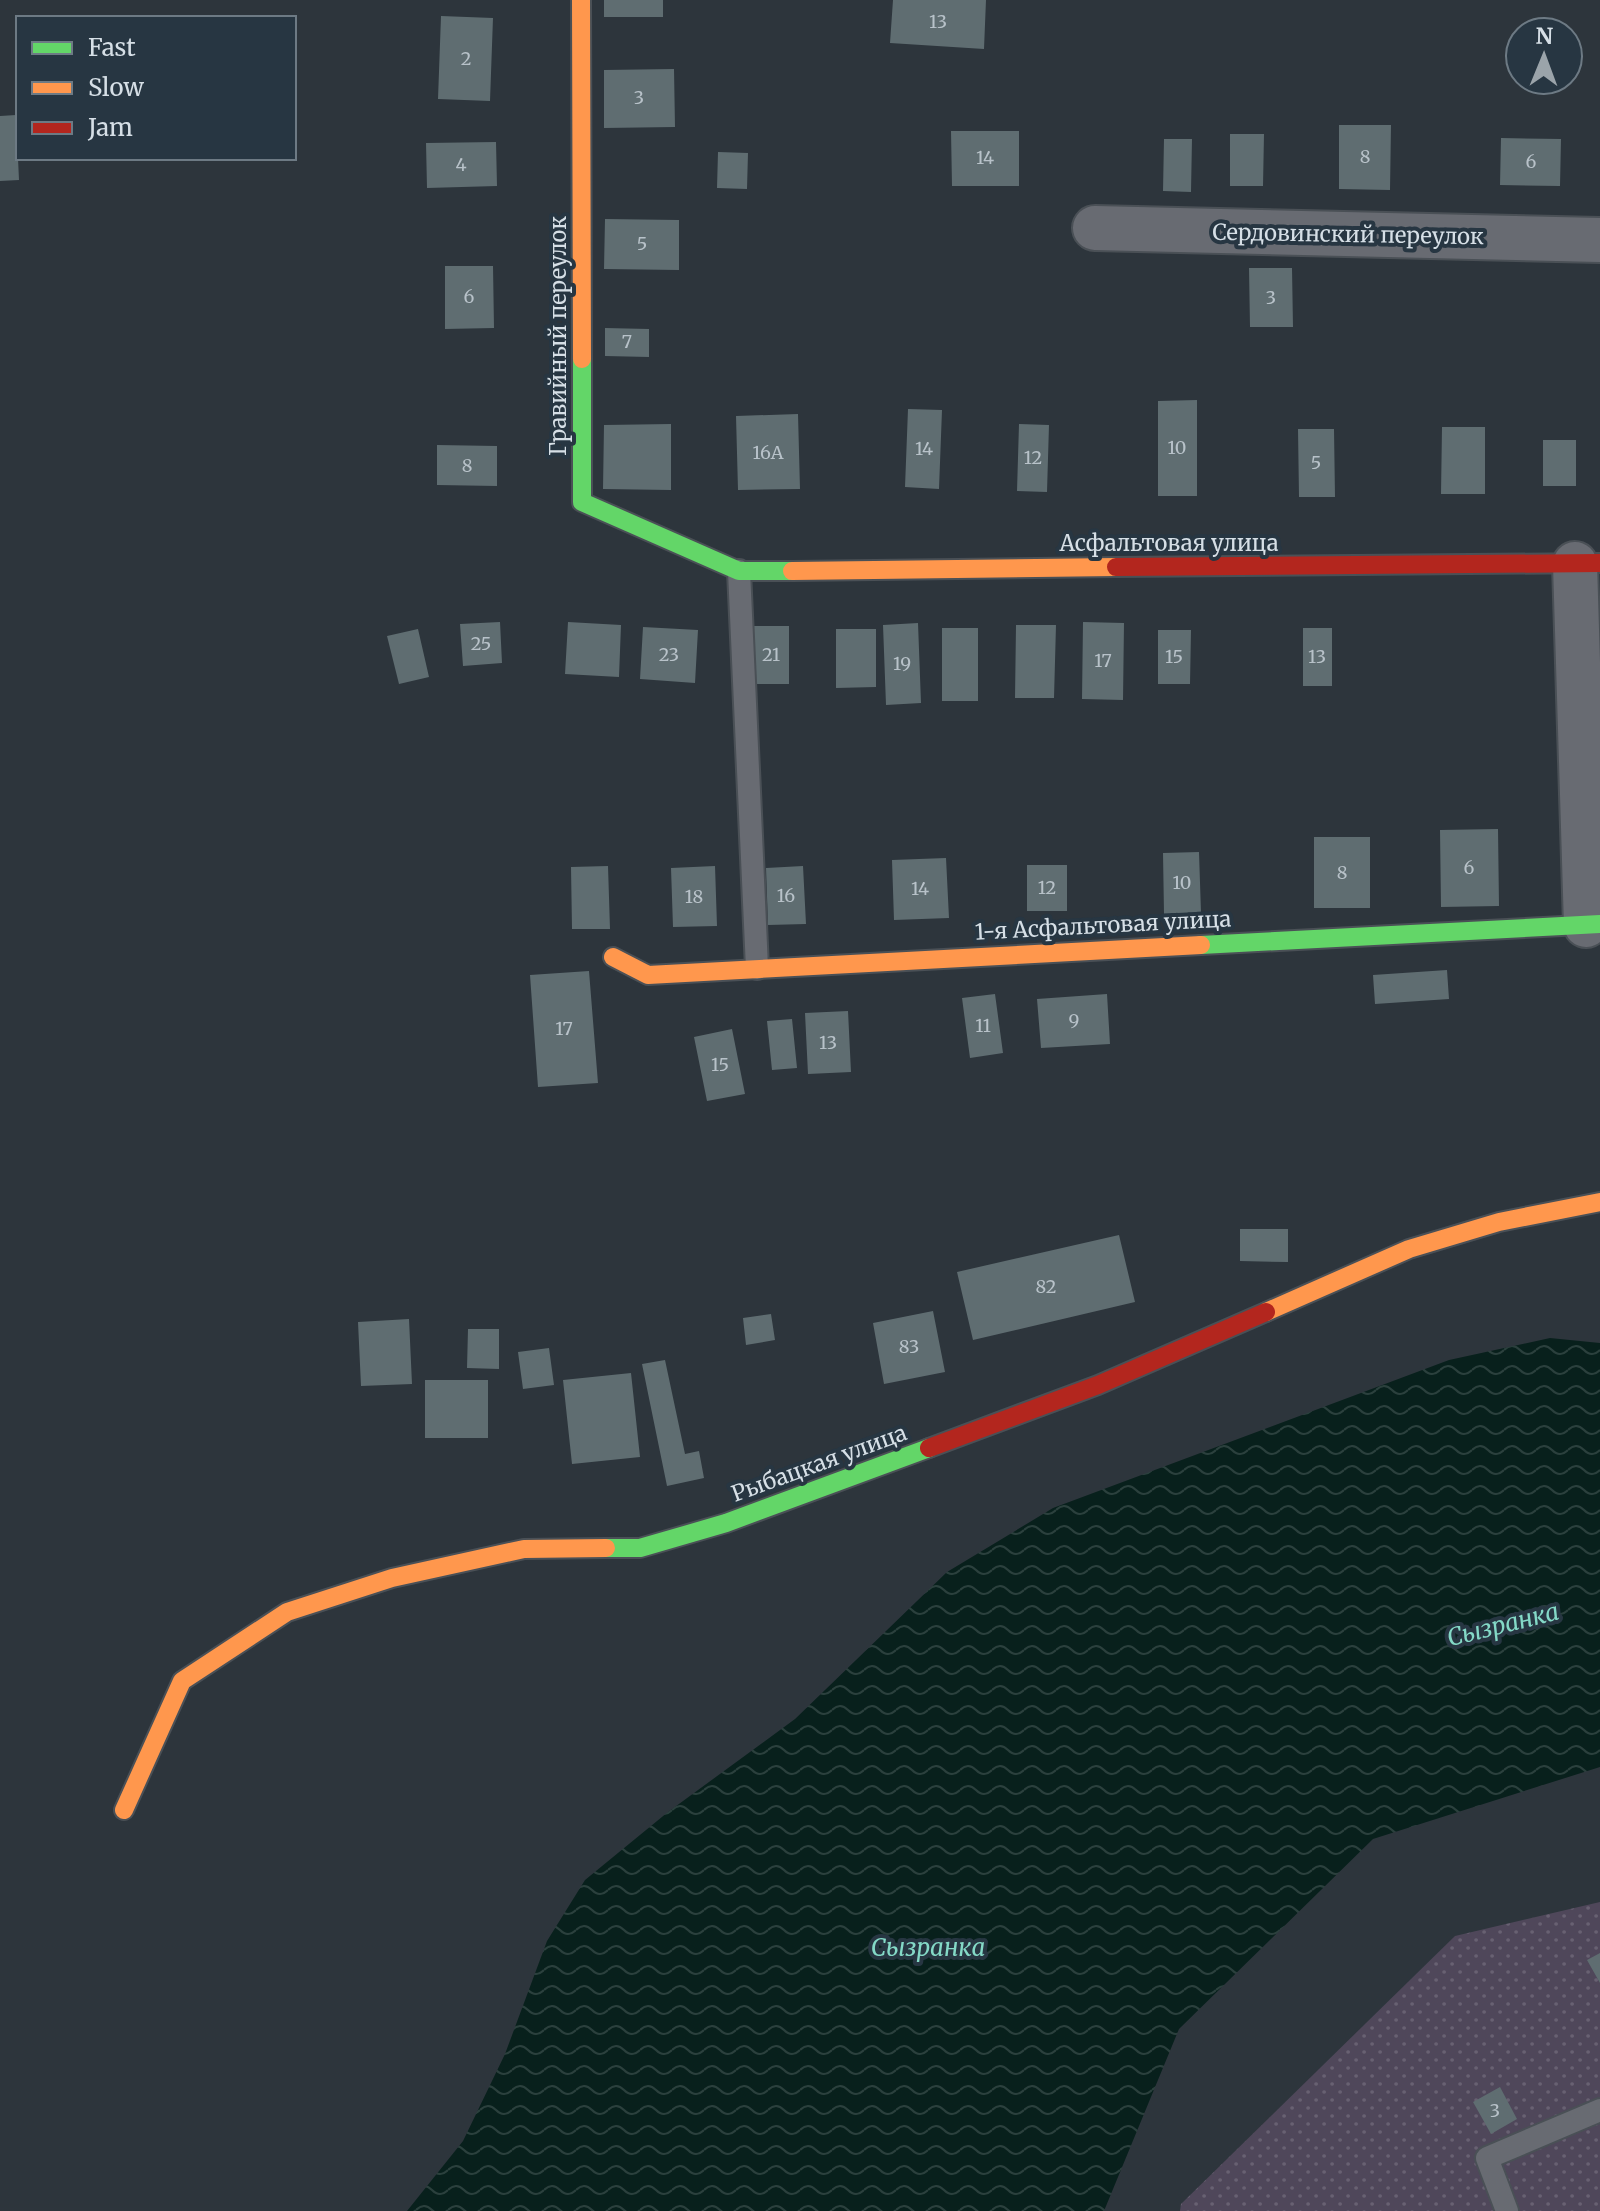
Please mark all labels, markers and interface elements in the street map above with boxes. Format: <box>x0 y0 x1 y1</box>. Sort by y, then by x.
house number: 13 <box>929 10 947 33</box>
legend <box>16 16 296 160</box>
north arrow <box>1504 16 1584 96</box>
text: N <box>1535 22 1554 50</box>
text: Fast <box>88 32 136 63</box>
house number: 2 <box>461 47 471 70</box>
text: Slow <box>88 72 144 103</box>
house number: 3 <box>634 86 644 109</box>
text: Jam <box>87 112 133 143</box>
house number: 8 <box>1360 145 1370 168</box>
house number: 14 <box>976 146 994 169</box>
house number: 6 <box>1526 150 1537 173</box>
house number: 4 <box>455 153 467 176</box>
street label: Гравийный переулок <box>544 216 572 456</box>
street label: Сердовинский переулок <box>1212 218 1484 250</box>
house number: 5 <box>637 232 647 255</box>
house number: 6 <box>464 285 475 308</box>
house number: 3 <box>1266 286 1276 309</box>
house number: 7 <box>622 330 632 353</box>
house number: 10 <box>1168 436 1186 459</box>
house number: 14 <box>915 437 933 460</box>
house number: 16А <box>753 441 784 464</box>
house number: 12 <box>1024 446 1042 469</box>
house number: 5 <box>1311 451 1321 474</box>
house number: 8 <box>462 454 472 477</box>
street label: Асфальтовая улица <box>1059 529 1279 557</box>
house number: 25 <box>471 632 491 655</box>
house number: 23 <box>659 643 679 666</box>
house number: 21 <box>762 643 780 666</box>
house number: 15 <box>1165 645 1183 668</box>
house number: 13 <box>1308 645 1326 668</box>
house number: 17 <box>1094 649 1112 672</box>
house number: 19 <box>893 652 911 675</box>
house number: 6 <box>1464 856 1475 879</box>
house number: 8 <box>1337 861 1347 884</box>
house number: 10 <box>1173 871 1191 894</box>
house number: 12 <box>1038 876 1056 899</box>
house number: 14 <box>911 877 929 900</box>
house number: 16 <box>777 884 795 907</box>
house number: 18 <box>685 885 703 908</box>
street label: 1-я Асфальтовая улица <box>974 904 1232 946</box>
house number: 9 <box>1069 1009 1079 1032</box>
house number: 11 <box>975 1014 991 1037</box>
house number: 17 <box>555 1017 573 1040</box>
house number: 13 <box>819 1031 837 1054</box>
house number: 15 <box>711 1053 729 1076</box>
house number: 82 <box>1035 1275 1057 1298</box>
house number: 83 <box>899 1335 919 1358</box>
street label: Рыбацкая улица <box>728 1418 911 1508</box>
water label: Сызранка <box>1444 1596 1562 1653</box>
water label: Сызранка <box>871 1932 985 1963</box>
house number: 3 <box>1490 2099 1500 2122</box>

